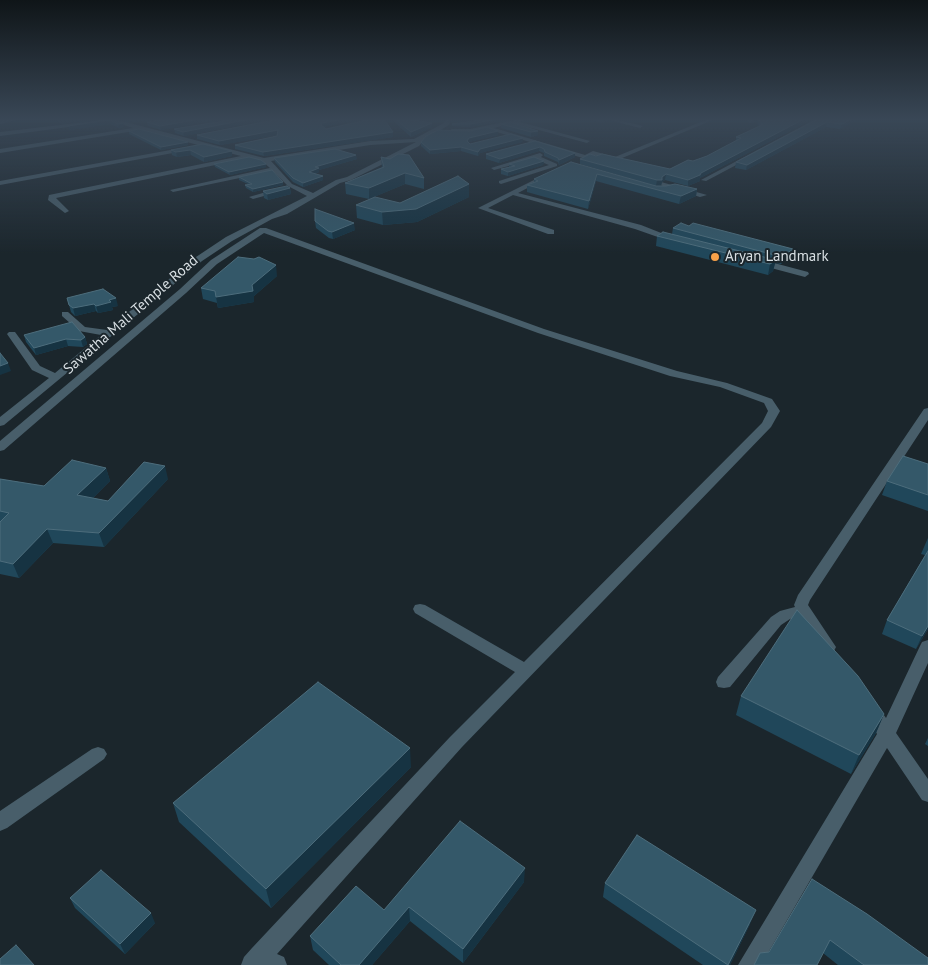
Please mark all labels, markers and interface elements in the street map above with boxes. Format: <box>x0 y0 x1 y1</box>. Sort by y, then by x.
place label: Aryan Landmark <box>725 248 829 266</box>
marker: Aryan Landmark <box>709 251 721 263</box>
street label: Sawatha Mali Temple Road <box>60 252 202 378</box>

